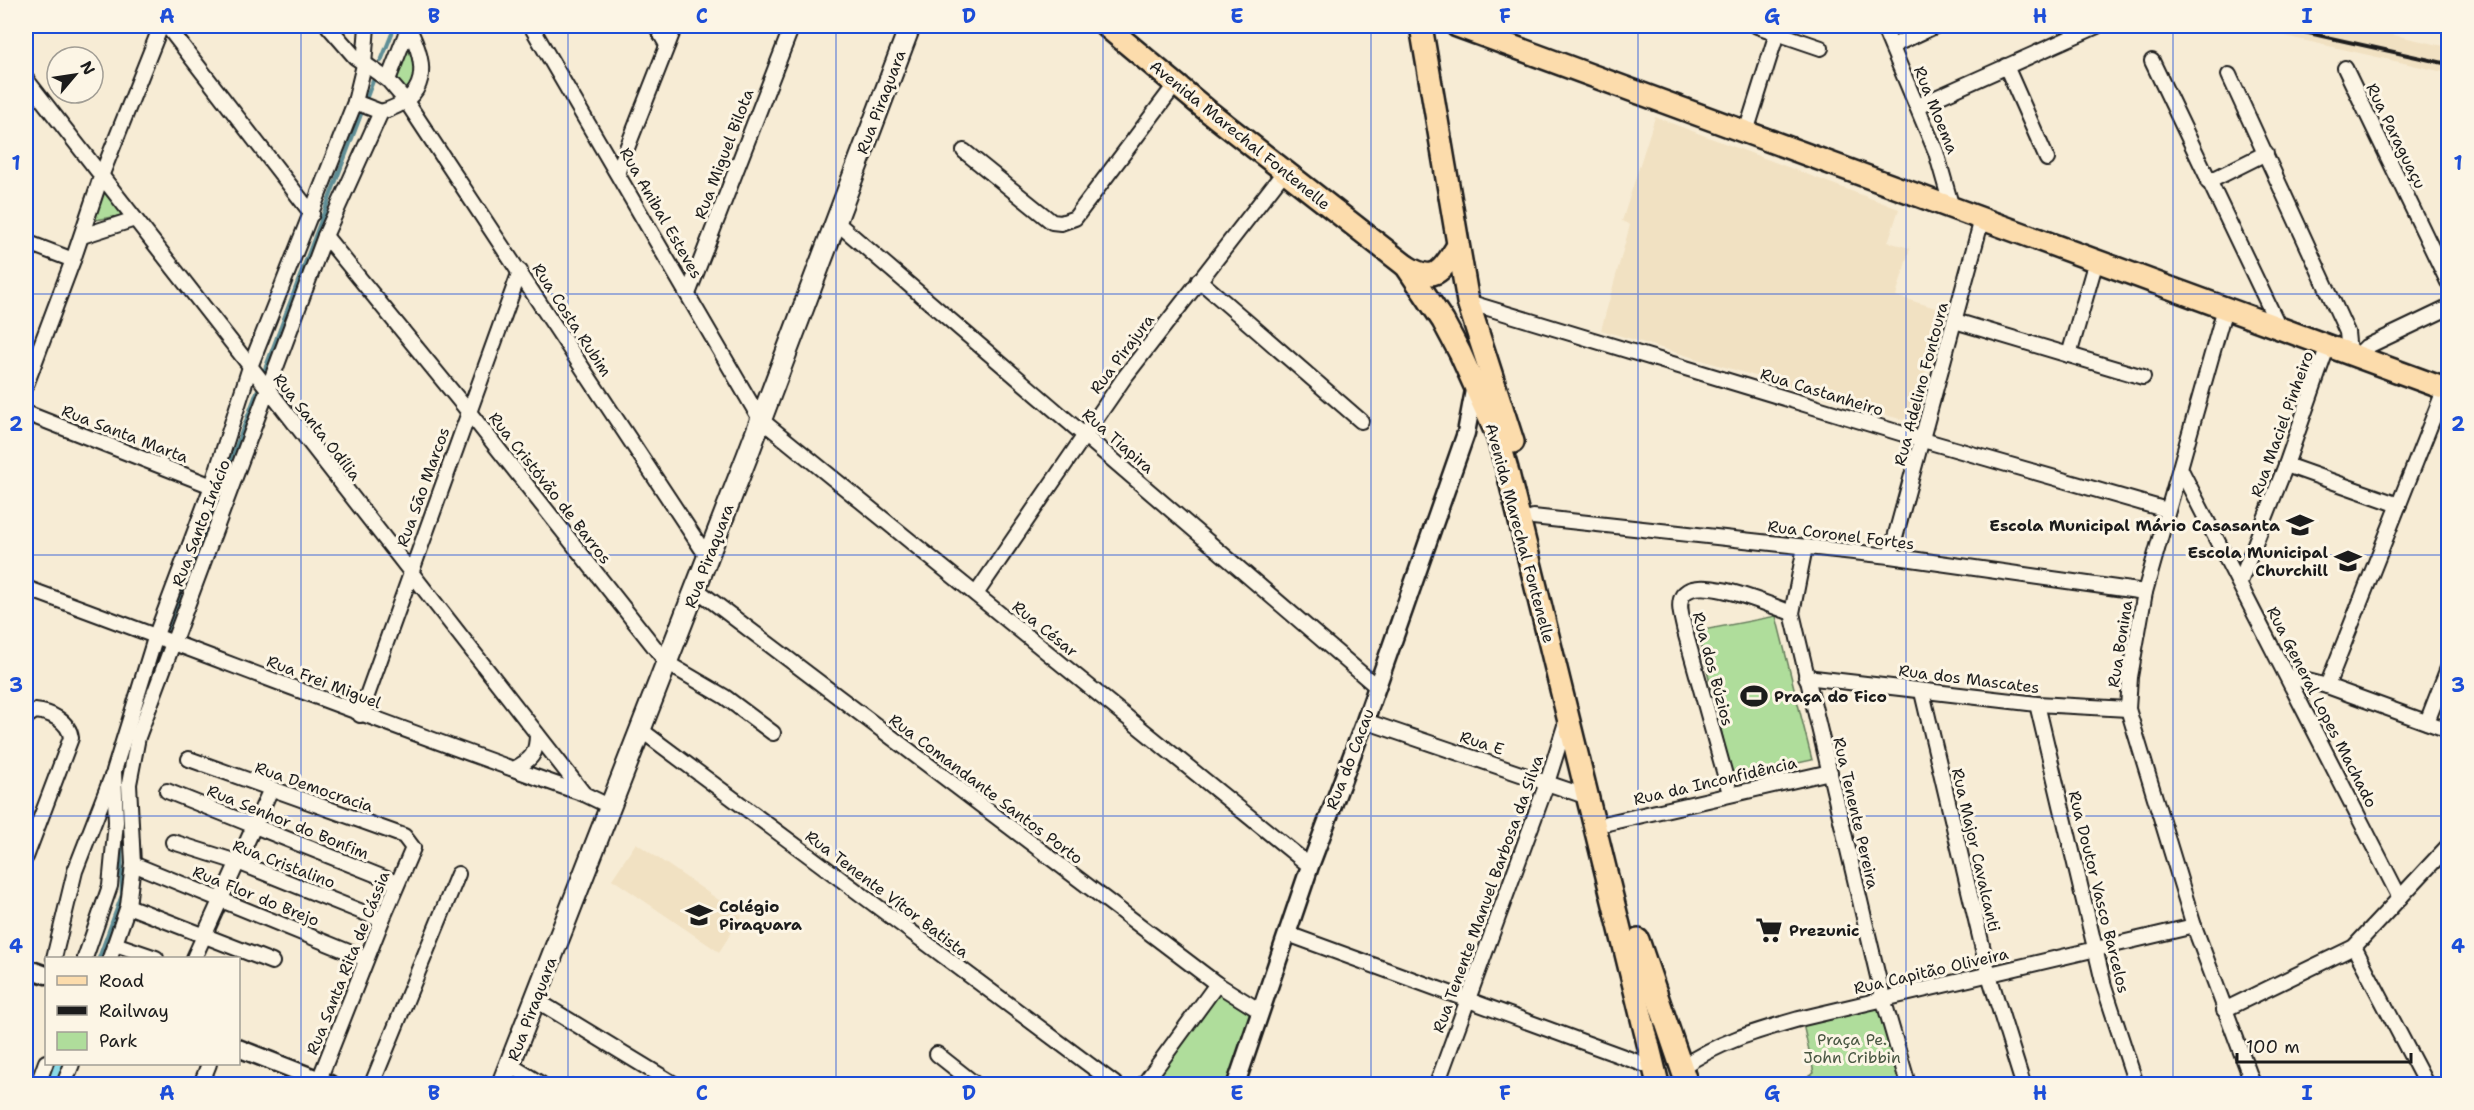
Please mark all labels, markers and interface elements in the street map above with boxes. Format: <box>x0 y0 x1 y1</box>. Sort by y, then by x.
text: A <box>159 3 175 29</box>
text: B <box>428 3 440 29</box>
text: C <box>696 3 708 29</box>
text: D <box>962 3 976 29</box>
text: E <box>1230 3 1244 29</box>
text: F <box>1499 3 1511 29</box>
text: G <box>1764 3 1780 29</box>
text: H <box>2033 3 2047 29</box>
text: I <box>2301 3 2313 29</box>
north arrow <box>45 45 105 105</box>
street label: Rua Piraquara <box>852 47 910 157</box>
street label: Avenida Marechal Fontenelle <box>1145 55 1335 215</box>
text: N <box>75 57 100 79</box>
street label: Rua Moema <box>1909 63 1963 157</box>
street label: Rua Paraguaçu <box>2361 80 2431 192</box>
street label: Rua Miguel Bilota <box>690 86 758 222</box>
street label: Rua Anibal Esteves <box>615 144 707 282</box>
text: 1 <box>11 150 21 176</box>
text: 1 <box>2453 150 2463 176</box>
street label: Rua Costa Rubim <box>528 259 617 381</box>
street label: Rua Adelino Fontoura <box>1889 300 1953 468</box>
street label: Rua Pirajura <box>1085 310 1159 398</box>
street label: Rua Maciel Pinheiro <box>2246 348 2318 500</box>
street label: Rua Castanheiro <box>1758 363 1886 421</box>
street label: Rua Santa Odília <box>269 369 365 485</box>
street label: Rua Santa Marta <box>59 400 191 468</box>
street label: Rua Tiapira <box>1078 404 1158 478</box>
street label: Rua Cristóvão de Barros <box>484 408 616 568</box>
text: 2 <box>9 411 23 437</box>
text: 2 <box>2451 411 2465 437</box>
street label: Avenida Marechal Fontenelle <box>1481 421 1559 645</box>
street label: Rua Sāo Marcos <box>392 424 454 550</box>
street label: Rua Santo Inácio <box>167 456 235 590</box>
street label: Rua Piraquara <box>680 501 738 611</box>
school or university icon: Escola Municipal Mário Casasanta <box>2285 510 2315 540</box>
place label: Escola Municipal Mário Casasanta <box>1989 515 2280 536</box>
street label: Rua Coronel Fortes <box>1766 516 1916 554</box>
place label: Escola Municipal Churchill <box>2187 542 2328 581</box>
school or university icon: Escola Municipal Churchill <box>2333 546 2363 576</box>
street label: Rua César <box>1008 596 1082 662</box>
street label: Rua Bonina <box>2103 599 2137 689</box>
street label: Rua General Lopes Machado <box>2262 603 2382 811</box>
street label: Rua dos Búzios <box>1688 610 1738 728</box>
street label: Rua Frei Miguel <box>264 650 384 714</box>
street label: Rua dos Mascates <box>1897 660 2041 698</box>
text: 3 <box>9 672 23 698</box>
text: 3 <box>2451 672 2465 698</box>
sports icon: Praça do Fico <box>1739 681 1769 711</box>
place label: Praça do Fico <box>1774 686 1887 707</box>
street label: Rua do Cacau <box>1321 706 1379 812</box>
street label: Rua Comandante Santos Porto <box>885 709 1087 869</box>
street label: Rua E <box>1457 726 1507 760</box>
street label: Rua Tenente Pereira <box>1828 735 1884 891</box>
street label: Rua Tenente Manuel Barbosa da Silva <box>1428 752 1548 1036</box>
street label: Rua da Inconfidência <box>1631 752 1799 810</box>
street label: Rua Democracia <box>252 757 376 817</box>
street label: Rua Major Cavalcanti <box>1947 766 2005 934</box>
street label: Rua Senhor do Bonfim <box>204 780 372 864</box>
street label: Rua Doutor Vasco Barcelos <box>2064 789 2134 995</box>
street label: Rua Tenente Vítor Batista <box>801 826 973 962</box>
street label: Rua Cristalino <box>230 835 338 893</box>
street label: Rua Flor do Brejo <box>190 861 322 931</box>
street label: Rua Santa Rita de Cássia <box>302 868 394 1058</box>
place label: Colégio Piraquara <box>719 896 802 935</box>
school or university icon: Colégio Piraquara <box>684 900 714 930</box>
supermarket icon: Prezunic <box>1754 915 1784 945</box>
place label: Prezunic <box>1789 920 1860 941</box>
text: 4 <box>9 933 23 959</box>
text: 4 <box>2451 933 2465 959</box>
street label: Rua Capitão Oliveira <box>1852 943 2010 999</box>
street label: Rua Piraquara <box>503 954 561 1064</box>
legend <box>45 957 240 1065</box>
text: Road <box>99 969 144 993</box>
text: Railway <box>99 999 169 1023</box>
scale bar <box>2237 1026 2411 1064</box>
text: Park <box>99 1029 138 1053</box>
park label: Praça Pe. John Cribbin <box>1803 1029 1901 1068</box>
text: 100 m <box>2246 1035 2300 1059</box>
text: A <box>159 1080 175 1106</box>
text: B <box>428 1080 440 1106</box>
text: C <box>696 1080 708 1106</box>
text: D <box>962 1080 976 1106</box>
text: E <box>1230 1080 1244 1106</box>
text: F <box>1499 1080 1511 1106</box>
text: G <box>1764 1080 1780 1106</box>
text: H <box>2033 1080 2047 1106</box>
text: I <box>2301 1080 2313 1106</box>

